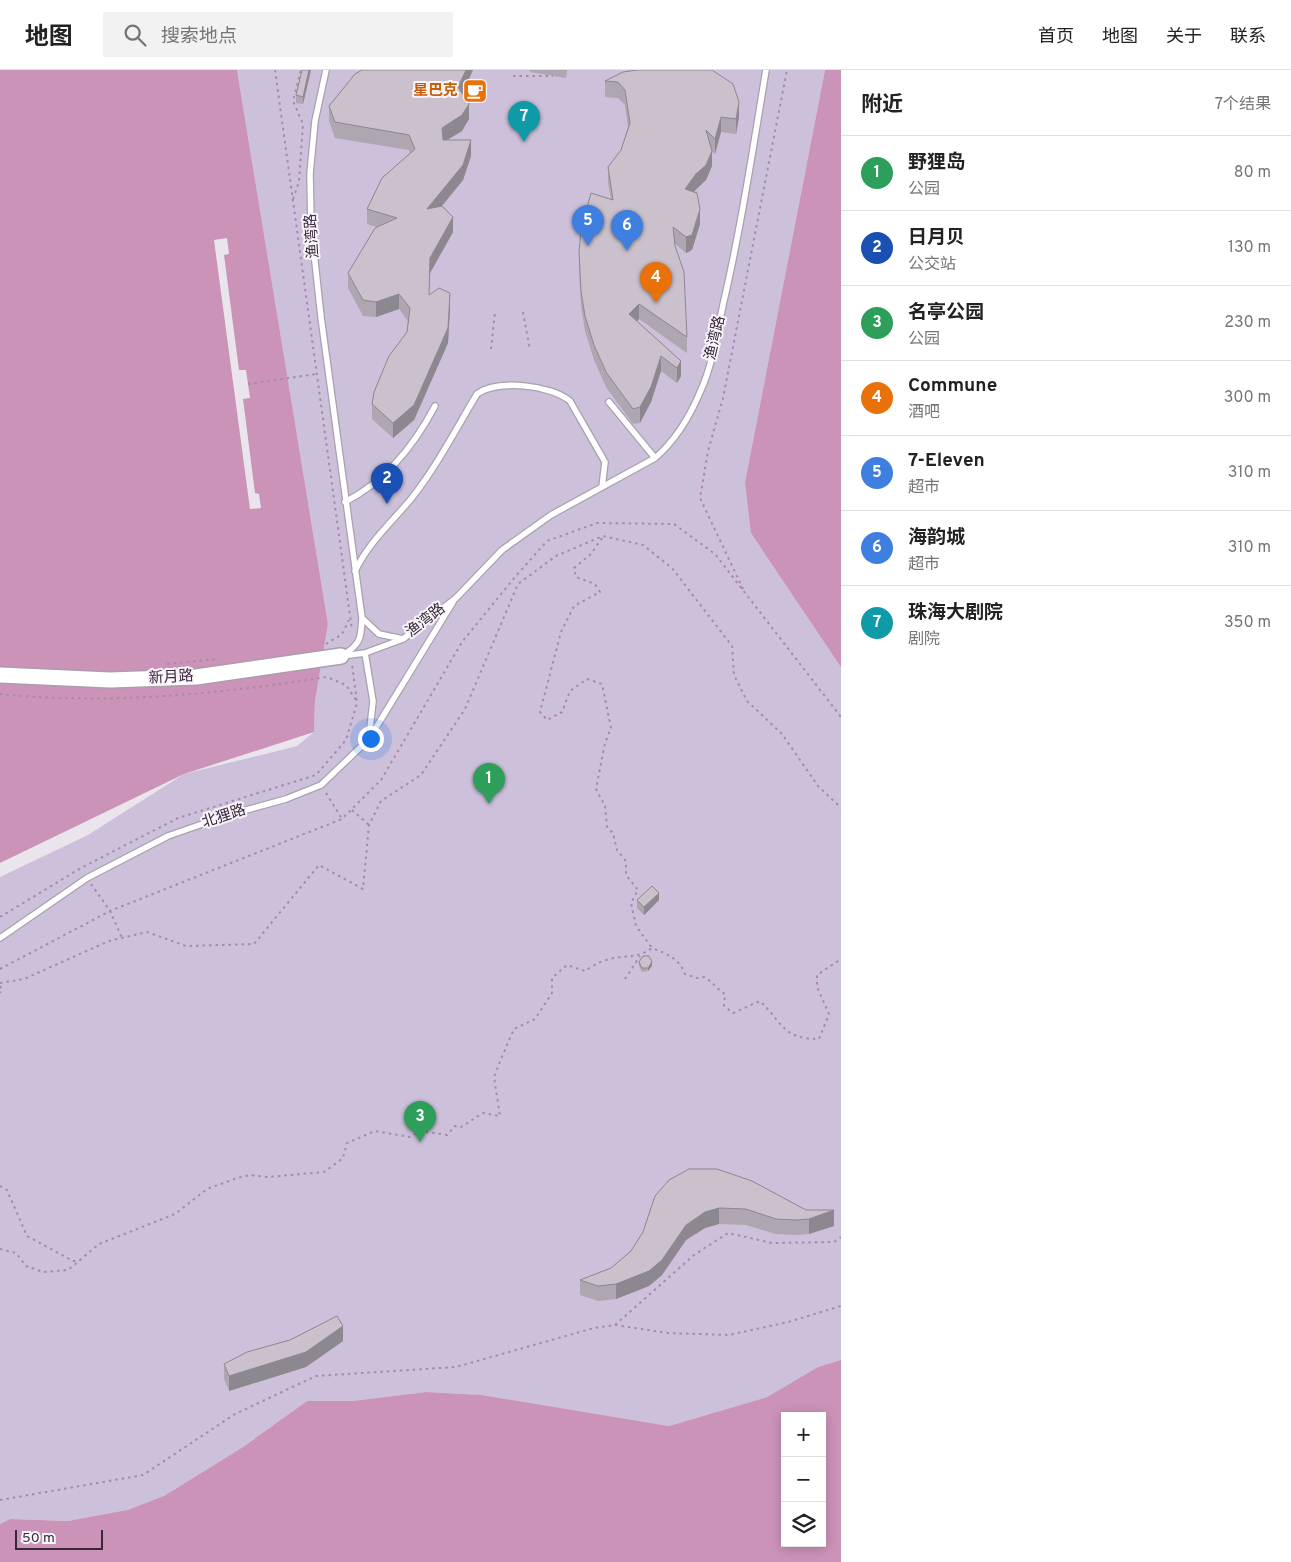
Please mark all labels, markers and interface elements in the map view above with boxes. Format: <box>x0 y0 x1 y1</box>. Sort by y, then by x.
search box <box>103 12 453 57</box>
icon: search <box>121 21 149 49</box>
text: 地图 <box>25 23 73 53</box>
text: 搜索地点 <box>161 25 237 49</box>
text: 首页 <box>1038 26 1074 49</box>
text: 地图 <box>1102 26 1138 49</box>
text: 关于 <box>1166 26 1202 49</box>
text: 联系 <box>1230 26 1266 49</box>
cafe icon: 星巴克 <box>462 78 488 104</box>
place label: 星巴克 <box>413 82 458 101</box>
text: 附近 <box>861 92 903 119</box>
text: 7个结果 <box>1215 95 1271 115</box>
pin: 7 <box>508 101 540 142</box>
text: 野狸岛 <box>908 151 965 175</box>
text: 1 <box>874 163 880 183</box>
text: 80 m <box>1234 163 1271 183</box>
text: 公园 <box>908 180 940 200</box>
pin: 5 <box>572 205 604 246</box>
pin: 6 <box>611 210 643 251</box>
street label: 渔湾路 <box>302 213 324 259</box>
text: 日月贝 <box>908 226 965 250</box>
text: 2 <box>872 238 882 258</box>
text: 130 m <box>1228 238 1271 258</box>
text: 公交站 <box>908 255 956 275</box>
pin: 4 <box>640 262 672 303</box>
text: 名亭公园 <box>908 301 984 325</box>
text: 3 <box>872 313 882 333</box>
text: 230 m <box>1224 313 1271 333</box>
street label: 渔湾路 <box>702 314 730 362</box>
text: 公园 <box>908 330 940 350</box>
text: Commune <box>908 374 997 398</box>
text: 4 <box>872 388 882 408</box>
text: 300 m <box>1224 388 1271 408</box>
text: 酒吧 <box>908 403 940 423</box>
text: 7-Eleven <box>908 449 985 473</box>
pin: 2 <box>371 463 403 504</box>
text: 5 <box>872 463 882 483</box>
text: 310 m <box>1228 463 1271 483</box>
text: 超市 <box>908 478 940 498</box>
text: 海韵城 <box>908 526 965 550</box>
text: 6 <box>872 538 882 558</box>
text: 310 m <box>1228 538 1271 558</box>
text: 超市 <box>908 555 940 575</box>
street label: 渔湾路 <box>402 600 450 642</box>
text: 珠海大剧院 <box>908 601 1003 625</box>
text: 7 <box>873 613 881 633</box>
text: 350 m <box>1224 613 1271 633</box>
text: 剧院 <box>908 630 940 650</box>
street label: 新月路 <box>148 667 194 689</box>
your location <box>358 726 384 752</box>
pin: 1 <box>473 763 505 804</box>
street label: 北狸路 <box>199 800 248 833</box>
pin: 3 <box>404 1101 436 1142</box>
map controls <box>781 1412 826 1547</box>
button: + <box>781 1412 826 1457</box>
button: − <box>781 1457 826 1502</box>
button: layers <box>781 1502 826 1547</box>
scale bar <box>15 1527 102 1550</box>
text: 50 m <box>22 1530 55 1547</box>

